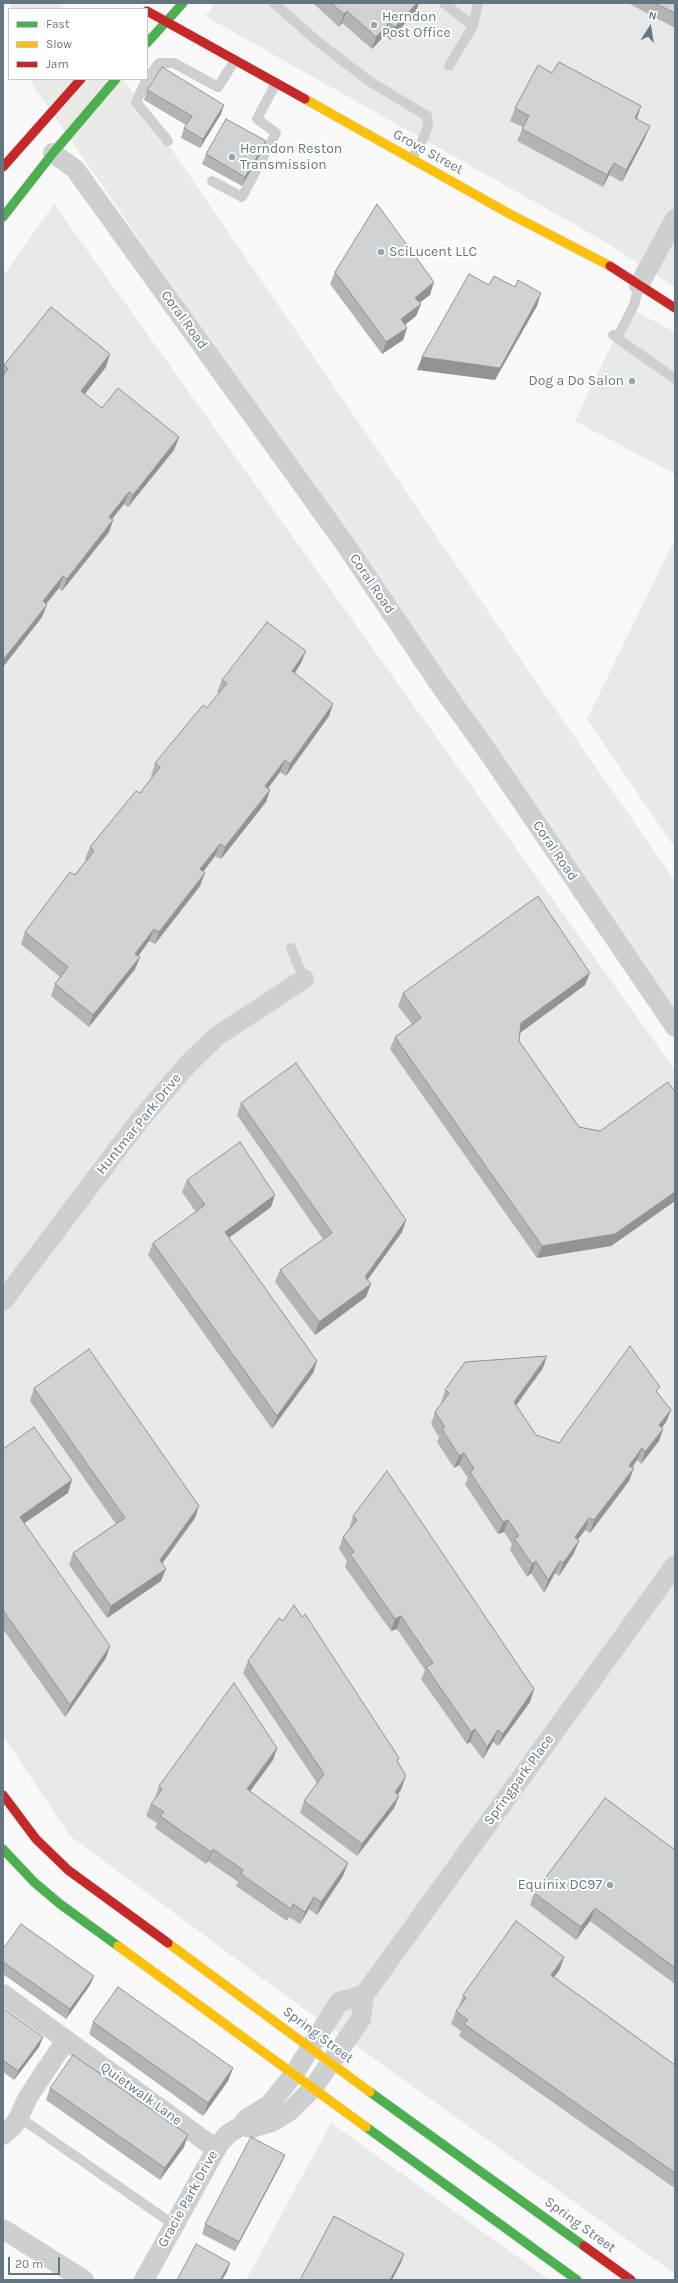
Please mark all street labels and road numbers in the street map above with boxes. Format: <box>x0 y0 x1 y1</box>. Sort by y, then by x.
street label: Grove Street <box>390 126 466 178</box>
street label: Coral Road <box>157 287 211 353</box>
street label: Coral Road <box>346 551 398 617</box>
street label: Coral Road <box>529 818 581 884</box>
street label: Huntmar Park Drive <box>93 1070 185 1178</box>
street label: Springpark Place <box>480 1731 558 1829</box>
street label: Spring Street <box>279 2003 357 2067</box>
street label: Quietwalk Lane <box>97 2059 185 2129</box>
street label: Gracie Park Drive <box>154 2148 222 2250</box>
street label: Spring Street <box>541 2194 619 2256</box>

